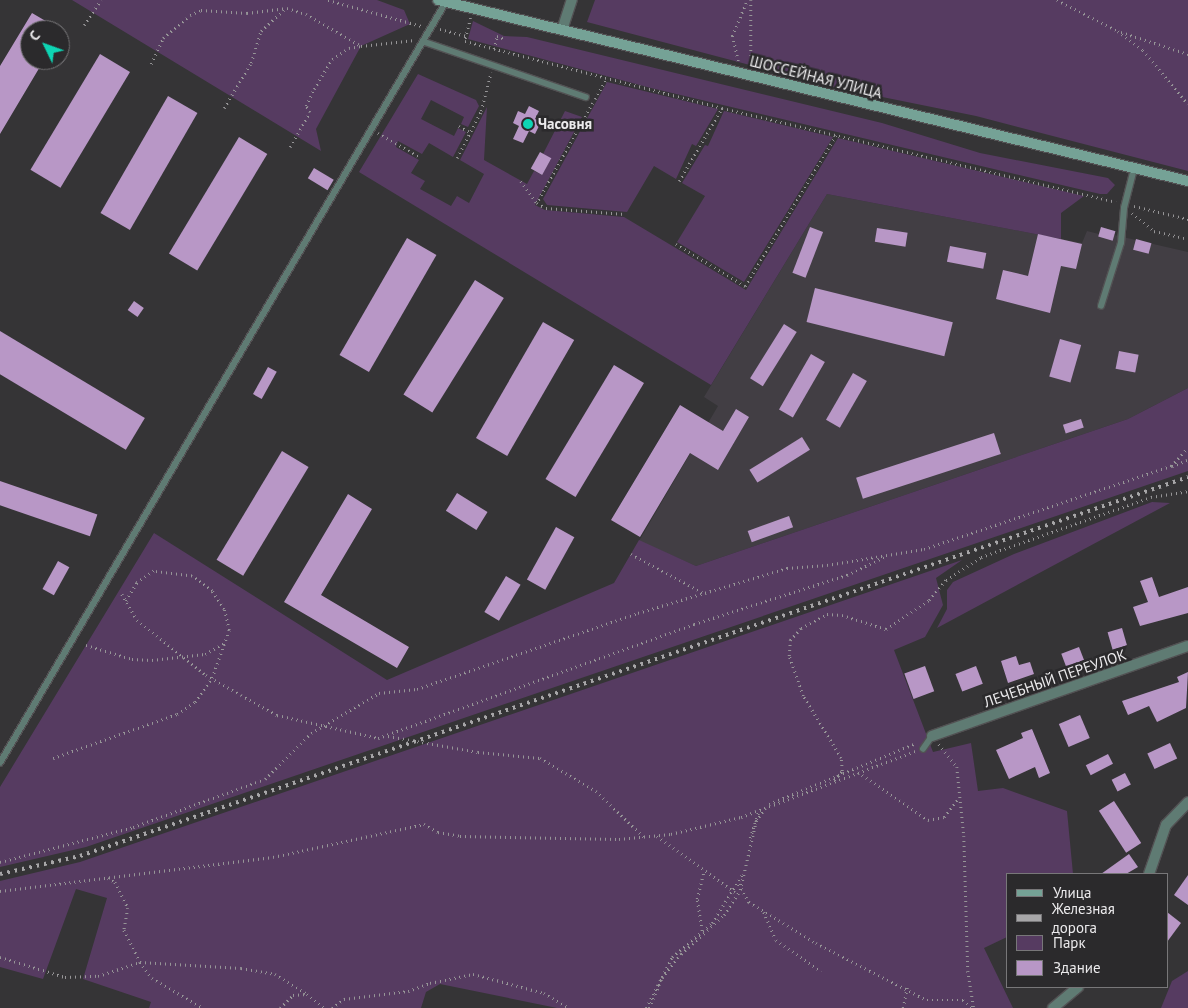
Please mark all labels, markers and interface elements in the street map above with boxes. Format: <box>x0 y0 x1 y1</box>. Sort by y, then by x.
north arrow <box>20 20 70 70</box>
text: С <box>25 27 44 45</box>
street label: ШОССЕЙНАЯ УЛИЦА <box>748 52 884 102</box>
place label: Часовня <box>538 115 592 133</box>
marker: Часовня <box>522 118 534 130</box>
street label: ЛЕЧЕБНЫЙ ПЕРЕУЛОК <box>981 645 1129 711</box>
legend <box>1006 873 1168 988</box>
text: Улица <box>1053 883 1091 902</box>
text: Железная дорога <box>1052 899 1115 937</box>
text: Парк <box>1053 933 1086 952</box>
text: Здание <box>1053 958 1101 977</box>

